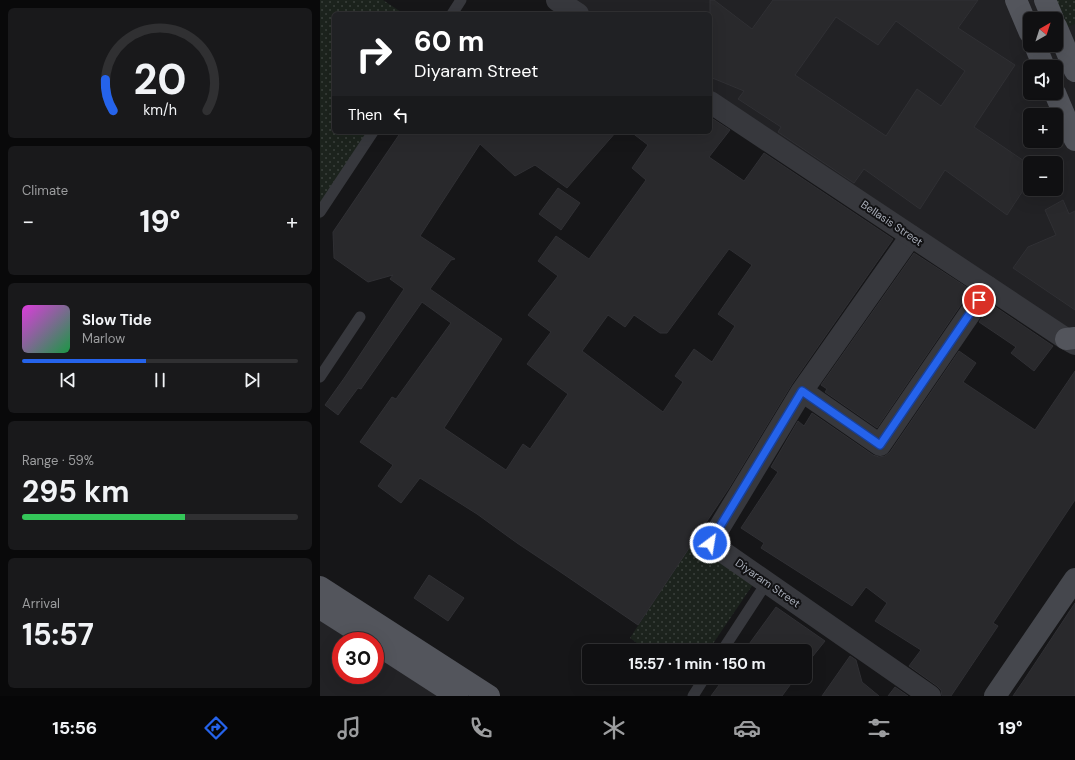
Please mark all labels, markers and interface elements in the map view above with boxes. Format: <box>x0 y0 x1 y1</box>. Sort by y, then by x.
north arrow <box>1023 12 1063 52</box>
map controls <box>1023 12 1063 196</box>
text: 60 m <box>414 23 484 60</box>
icon: right <box>348 28 400 80</box>
text: 20 <box>133 53 187 107</box>
text: Diyaram Street <box>414 59 538 83</box>
button: sound <box>1023 60 1063 100</box>
text: km/h <box>143 100 177 118</box>
icon: left <box>390 104 412 126</box>
text: Then <box>348 105 382 125</box>
button: + <box>1023 108 1063 148</box>
button: − <box>1023 156 1063 196</box>
text: Climate <box>22 182 68 199</box>
street label: Bellasis Street <box>858 197 926 249</box>
text: 19° <box>140 202 180 241</box>
text: − <box>22 207 34 236</box>
text: + <box>286 207 298 236</box>
pin <box>962 283 996 317</box>
icon: arrive <box>968 289 990 311</box>
text: Slow Tide <box>82 310 152 330</box>
text: Marlow <box>82 330 125 347</box>
icon: previous <box>57 369 79 391</box>
icon: pause <box>149 369 171 391</box>
icon: next <box>241 369 263 391</box>
text: Range · 59% <box>22 452 94 469</box>
text: 295 km <box>22 472 130 511</box>
position arrow <box>689 522 731 564</box>
street label: Diyaram Street <box>733 555 803 611</box>
text: Arrival <box>22 595 60 612</box>
text: 15:57 <box>22 615 94 654</box>
speed limit sign: 30 <box>332 632 384 684</box>
text: 15:57 · 1 min · 150 m <box>629 654 766 674</box>
icon: directions <box>202 714 230 742</box>
icon: music <box>335 714 363 742</box>
icon: phone <box>467 714 495 742</box>
icon: climate <box>600 714 628 742</box>
icon: car <box>733 714 761 742</box>
icon: filters <box>865 714 893 742</box>
text: 15:56 <box>52 716 97 740</box>
text: 19° <box>998 716 1023 740</box>

